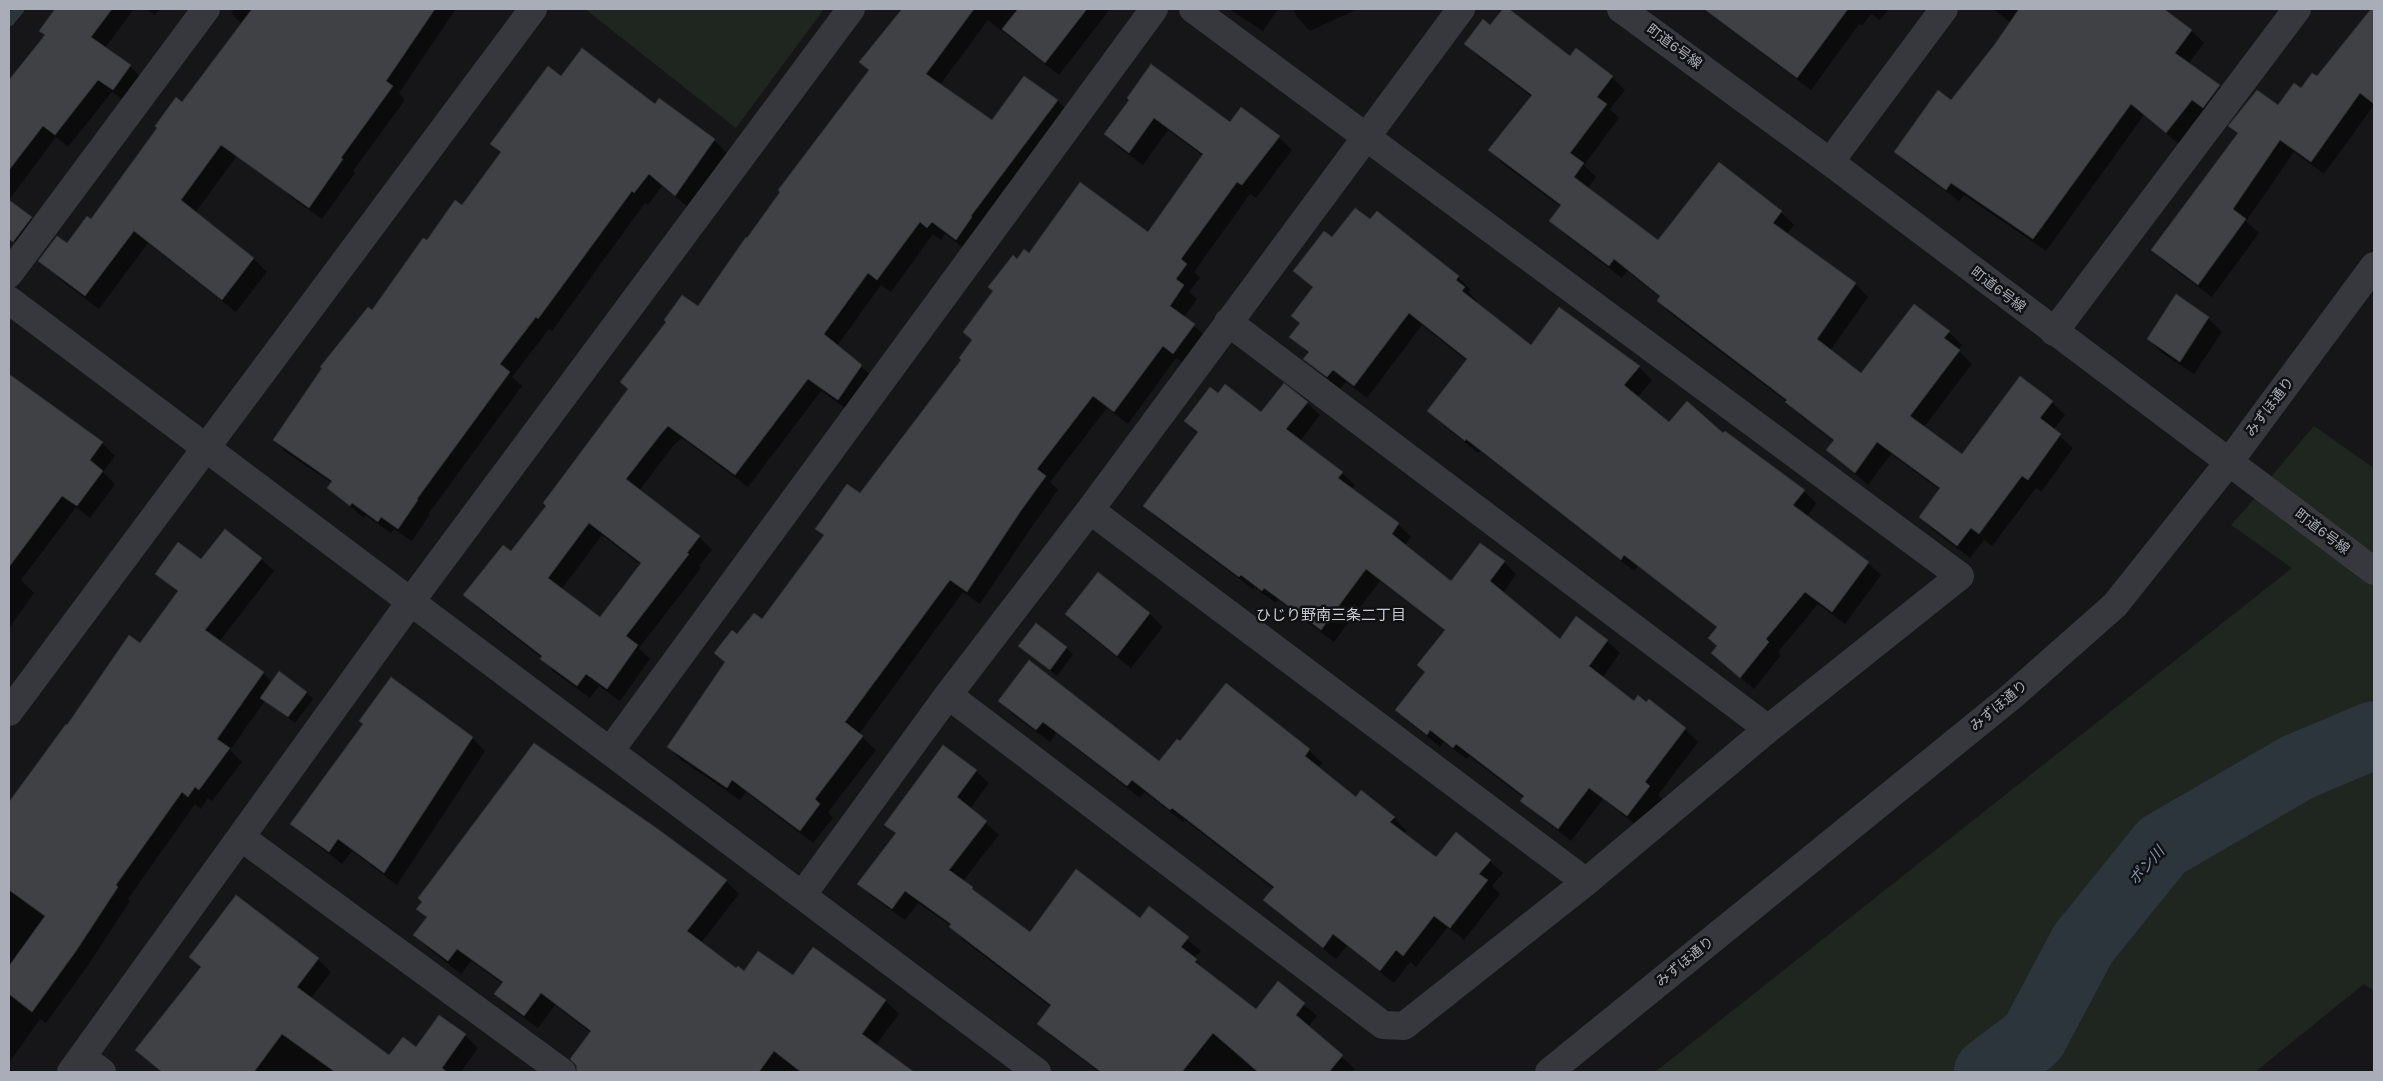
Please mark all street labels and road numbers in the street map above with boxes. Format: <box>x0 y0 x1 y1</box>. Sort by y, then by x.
street label: 町道6号線 <box>1643 21 1705 73</box>
street label: 町道6号線 <box>1967 264 2029 316</box>
street label: みずほ通り <box>2242 374 2298 440</box>
street label: 町道6号線 <box>2291 506 2353 558</box>
street label: みずほ通り <box>1967 677 2031 735</box>
street label: みずほ通り <box>1653 933 1717 991</box>

